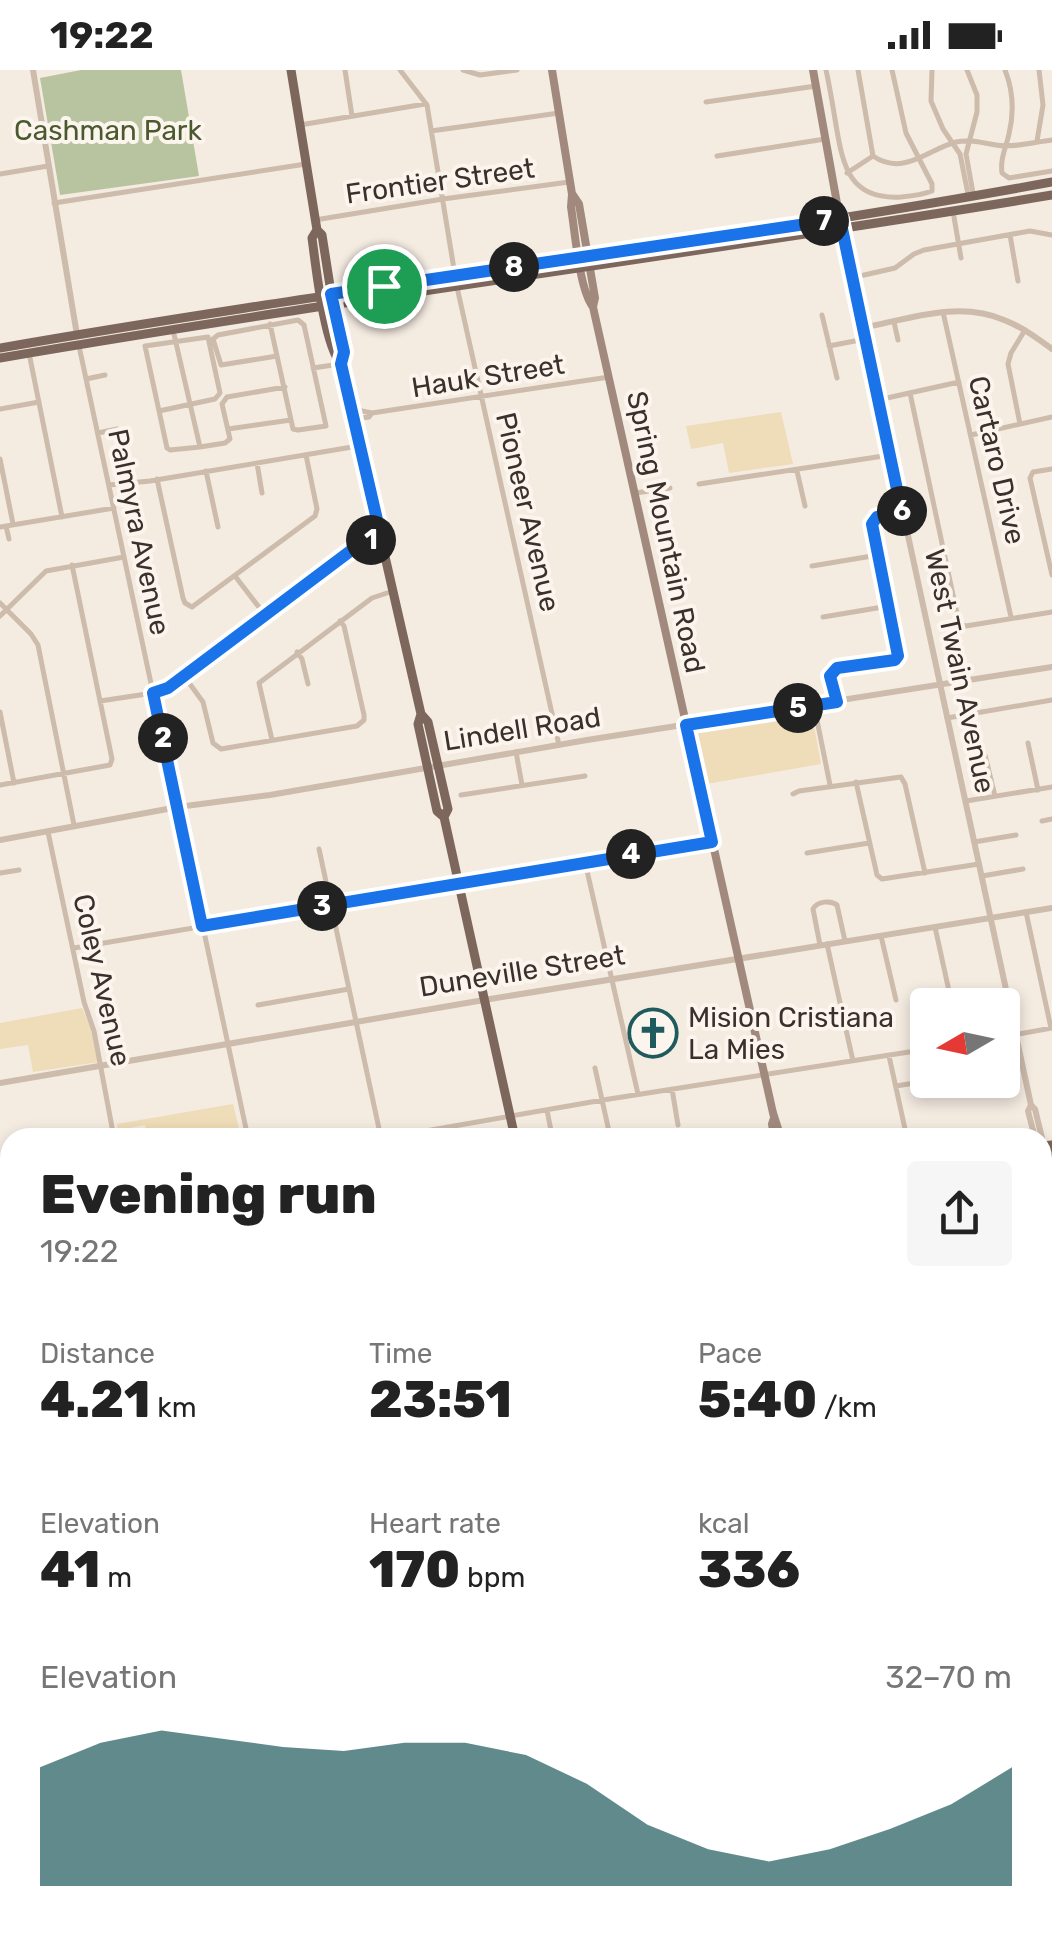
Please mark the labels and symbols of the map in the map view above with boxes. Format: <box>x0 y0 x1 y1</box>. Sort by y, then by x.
park label: Cashman Park <box>14 114 202 147</box>
street label: Frontier Street <box>343 151 537 211</box>
pin: 7 <box>799 196 849 246</box>
pin: 8 <box>489 242 539 292</box>
pin <box>342 244 427 329</box>
street label: Hauk Street <box>409 348 567 404</box>
street label: Cartaro Drive <box>962 373 1032 547</box>
street label: Spring Mountain Road <box>620 388 712 676</box>
street label: Pioneer Avenue <box>489 409 567 615</box>
street label: Palmyra Avenue <box>101 426 177 638</box>
pin: 6 <box>877 486 927 536</box>
pin: 1 <box>346 515 396 565</box>
street label: West Twain Avenue <box>918 546 1002 796</box>
pin: 5 <box>773 683 823 733</box>
street label: Lindell Road <box>441 700 603 758</box>
pin: 2 <box>138 713 188 763</box>
pin: 4 <box>606 829 656 879</box>
pin: 3 <box>297 881 347 931</box>
street label: Coley Avenue <box>66 891 138 1069</box>
street label: Duneville Street <box>417 938 627 1004</box>
north arrow <box>910 988 1020 1098</box>
place label: Mision Cristiana La Mies <box>688 1001 894 1066</box>
church icon: Mision Cristiana La Mies <box>627 1007 679 1059</box>

